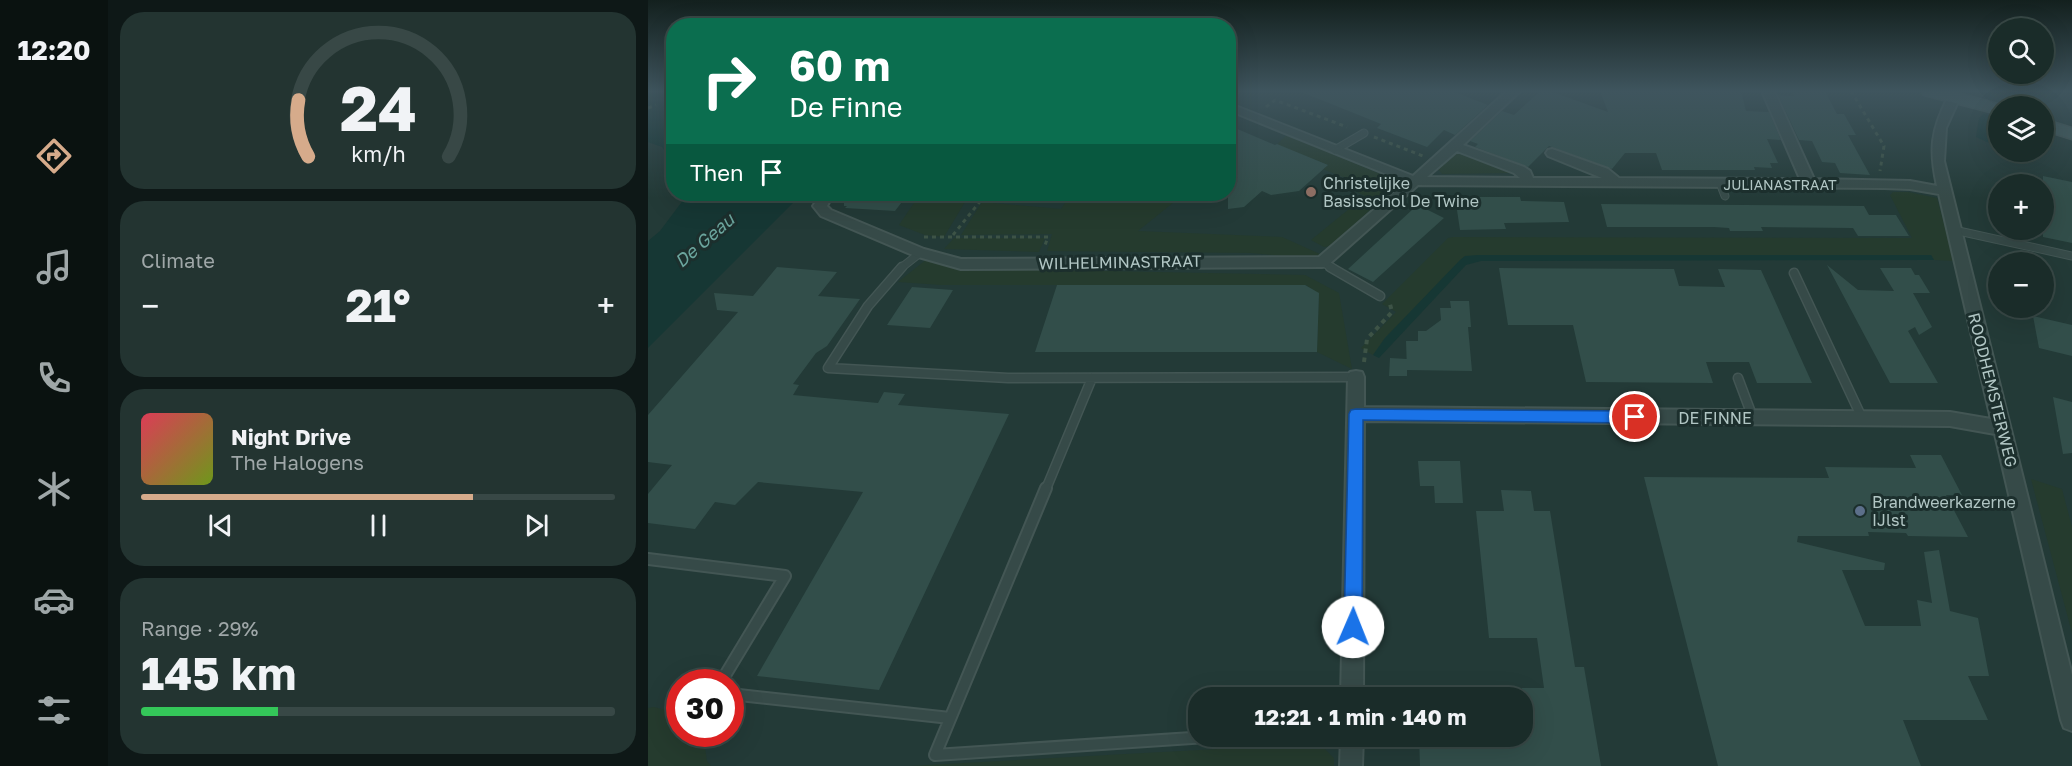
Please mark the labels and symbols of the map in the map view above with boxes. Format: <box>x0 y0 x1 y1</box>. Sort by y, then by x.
place label: Christelijke Basisschol De Twine <box>1323 173 1479 211</box>
street label: JULIANASTRAAT <box>1723 176 1837 193</box>
marker: Christelijke Basisschol De Twine <box>1304 185 1318 199</box>
water label: De Geau <box>670 207 739 272</box>
street label: WILHELMINASTRAAT <box>1038 251 1202 273</box>
street label: ROODHEMSTERWEG <box>1964 311 2022 469</box>
pin <box>1609 391 1660 442</box>
street label: DE FINNE <box>1678 408 1752 428</box>
place label: Brandweerkazerne IJlst <box>1872 492 2016 530</box>
marker: Brandweerkazerne IJlst <box>1853 504 1867 518</box>
position arrow <box>1321 595 1385 659</box>
speed limit sign: 30 <box>666 669 744 747</box>

